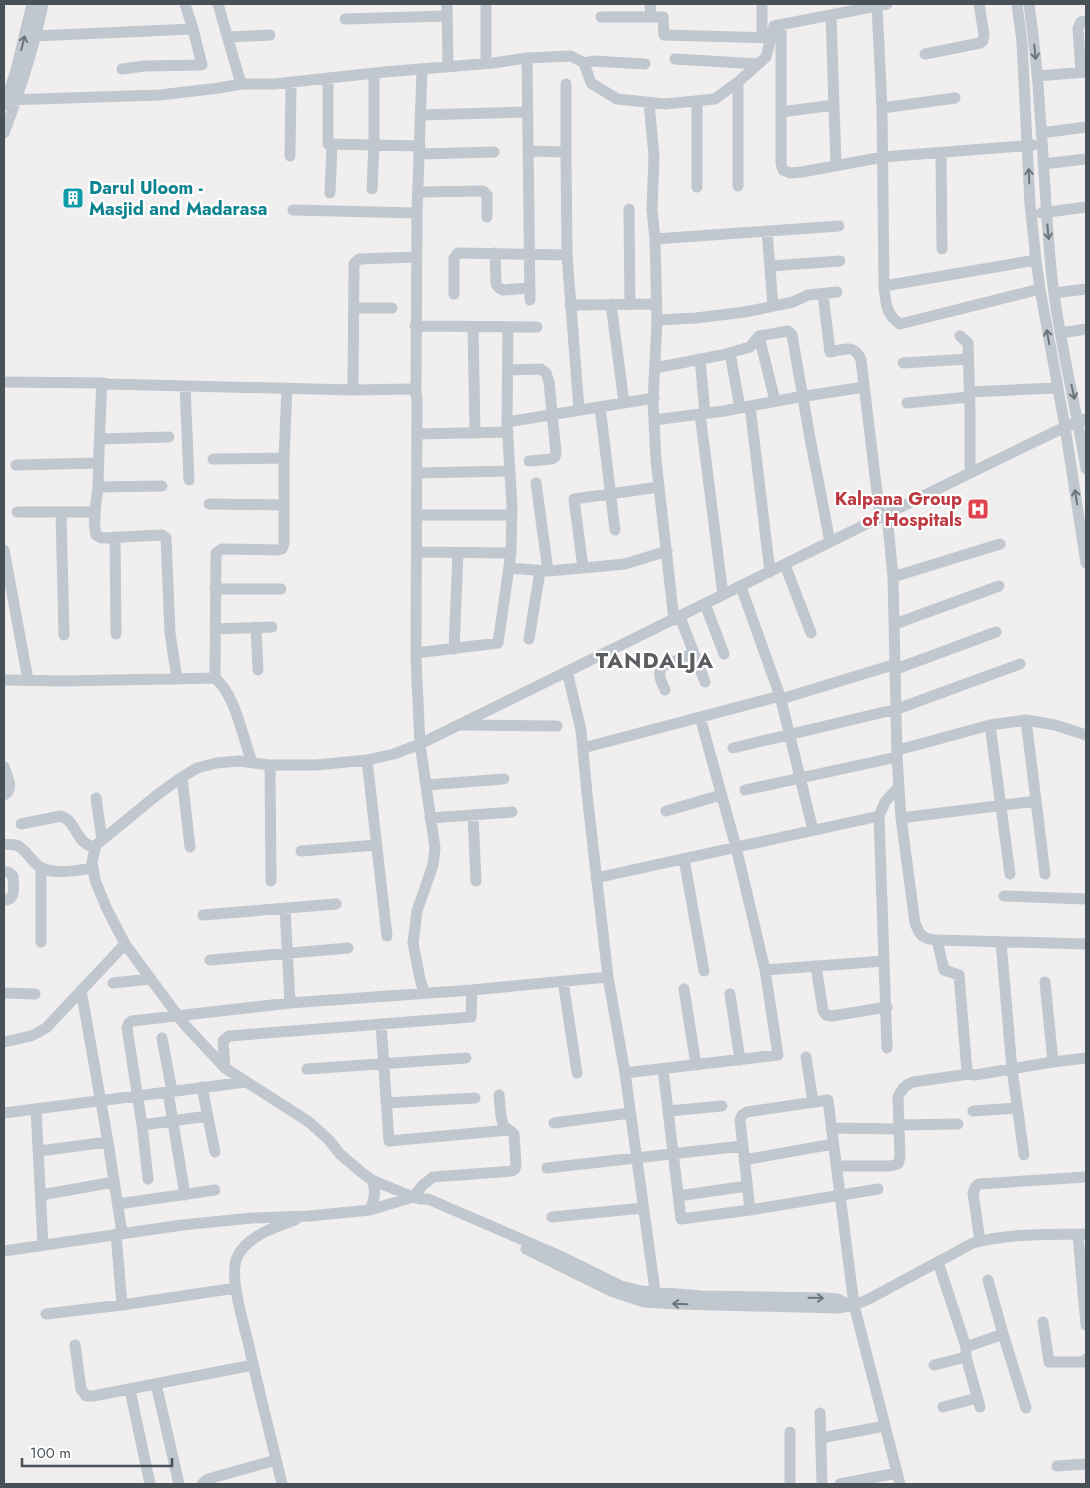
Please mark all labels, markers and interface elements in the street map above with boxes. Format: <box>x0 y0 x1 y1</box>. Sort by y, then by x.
one-way arrow <box>19 36 28 52</box>
one-way arrow <box>1030 44 1040 60</box>
one-way arrow <box>1024 168 1033 184</box>
place label: Darul Uloom - Masjid and Madarasa <box>89 175 267 222</box>
building icon: Darul Uloom - Masjid and Madarasa <box>61 186 85 210</box>
one-way arrow <box>1044 223 1053 239</box>
one-way arrow <box>1043 330 1053 346</box>
one-way arrow <box>1068 384 1078 400</box>
place label: Kalpana Group of Hospitals <box>835 486 962 533</box>
one-way arrow <box>1071 490 1081 506</box>
hospital icon: Kalpana Group of Hospitals <box>966 497 990 521</box>
district label: TANDALJA <box>596 644 714 676</box>
one-way arrow <box>808 1293 824 1303</box>
one-way arrow <box>673 1300 689 1309</box>
scale bar <box>22 1436 172 1468</box>
text: 100 m <box>30 1442 71 1464</box>

